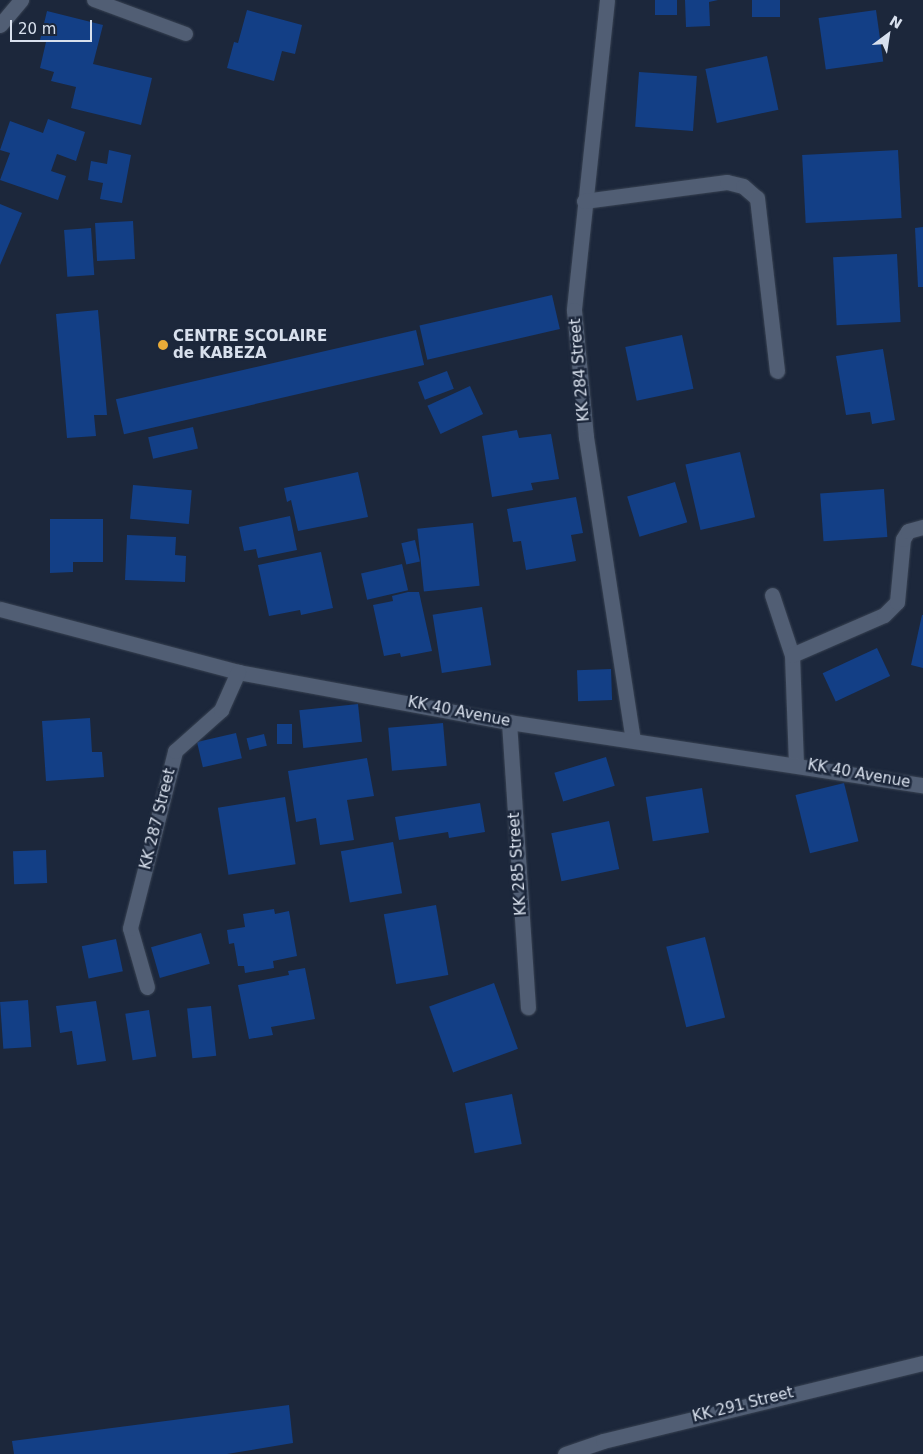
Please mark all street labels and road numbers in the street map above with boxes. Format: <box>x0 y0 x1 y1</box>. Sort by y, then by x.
street label: KK 284 Street <box>567 318 593 422</box>
street label: KK 40 Avenue <box>406 693 512 731</box>
street label: KK 40 Avenue <box>806 756 912 792</box>
street label: KK 287 Street <box>137 767 179 871</box>
street label: KK 285 Street <box>505 812 531 916</box>
street label: KK 291 Street <box>691 1384 795 1426</box>

